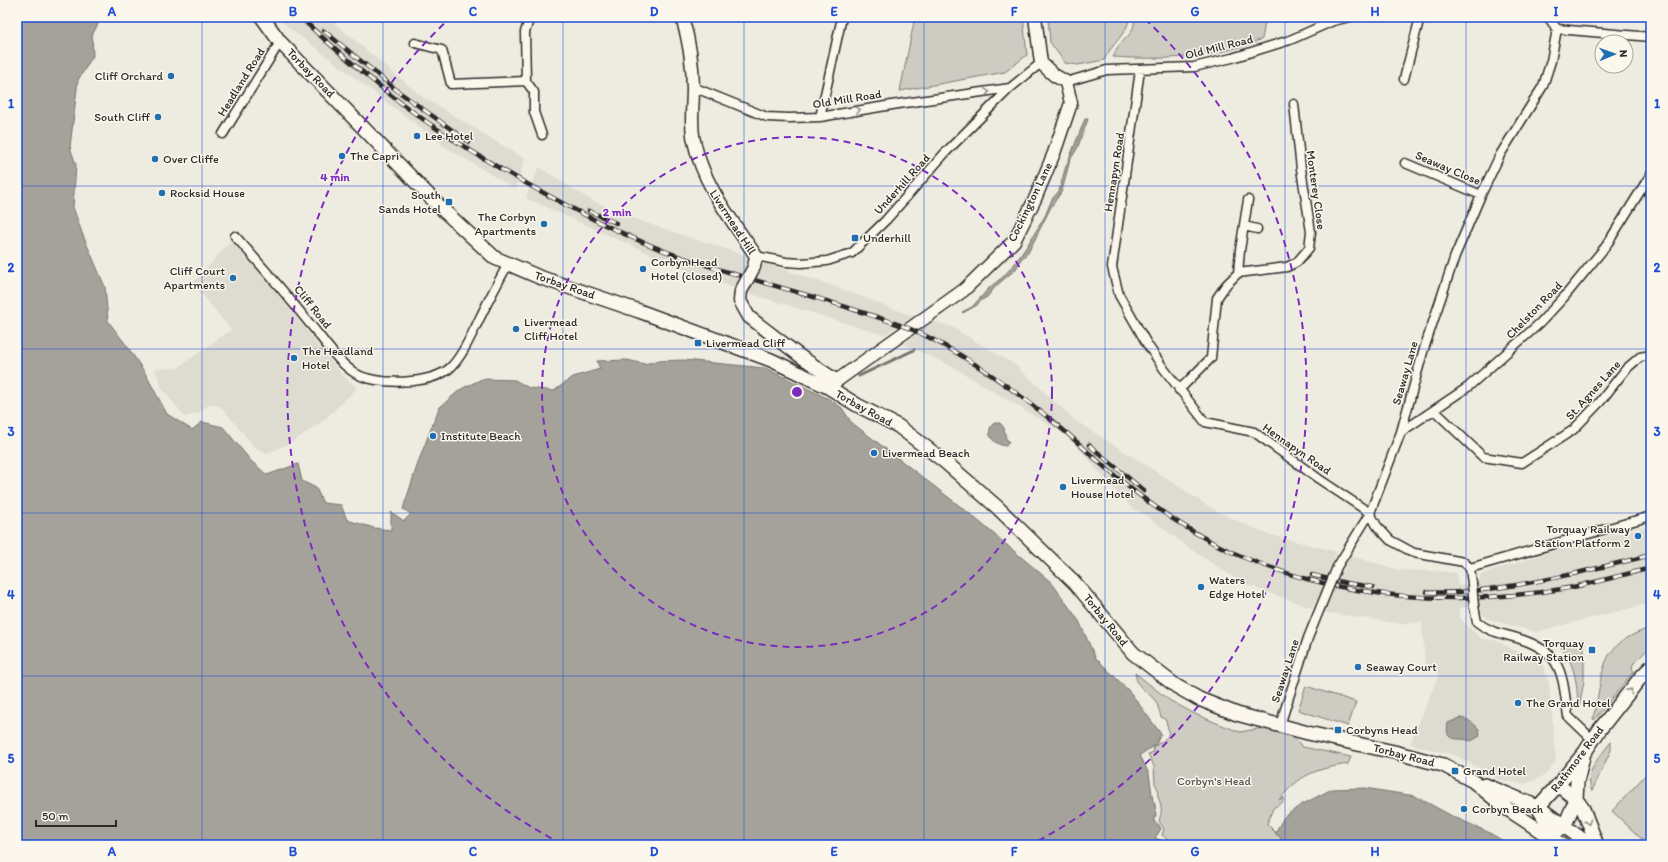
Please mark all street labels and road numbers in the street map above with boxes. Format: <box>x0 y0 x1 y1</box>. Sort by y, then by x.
street label: Old Mill Road <box>1184 32 1255 62</box>
street label: Headland Road <box>214 45 268 119</box>
street label: Torbay Road <box>284 45 338 101</box>
street label: Old Mill Road <box>812 87 883 111</box>
street label: Hennapyn Road <box>1101 131 1127 213</box>
street label: Seaway Close <box>1413 148 1483 188</box>
street label: Underhill Road <box>871 150 933 217</box>
street label: Monterey Close <box>1304 150 1329 231</box>
street label: Cockington Lane <box>1005 160 1055 244</box>
street label: Livermead Hill <box>707 187 759 258</box>
street label: Torbay Road <box>533 268 598 302</box>
street label: Chelston Road <box>1503 278 1565 342</box>
street label: Cliff Road <box>291 282 335 332</box>
street label: Seaway Lane <box>1389 339 1421 407</box>
street label: St. Agnes Lane <box>1563 357 1624 423</box>
street label: Torbay Road <box>833 387 895 430</box>
street label: Hennapyn Road <box>1260 420 1334 478</box>
street label: Torbay Road <box>1081 591 1132 649</box>
street label: Seaway Lane <box>1268 637 1302 705</box>
street label: Rathmore Road <box>1548 723 1607 795</box>
street label: Torbay Road <box>1372 741 1437 770</box>

